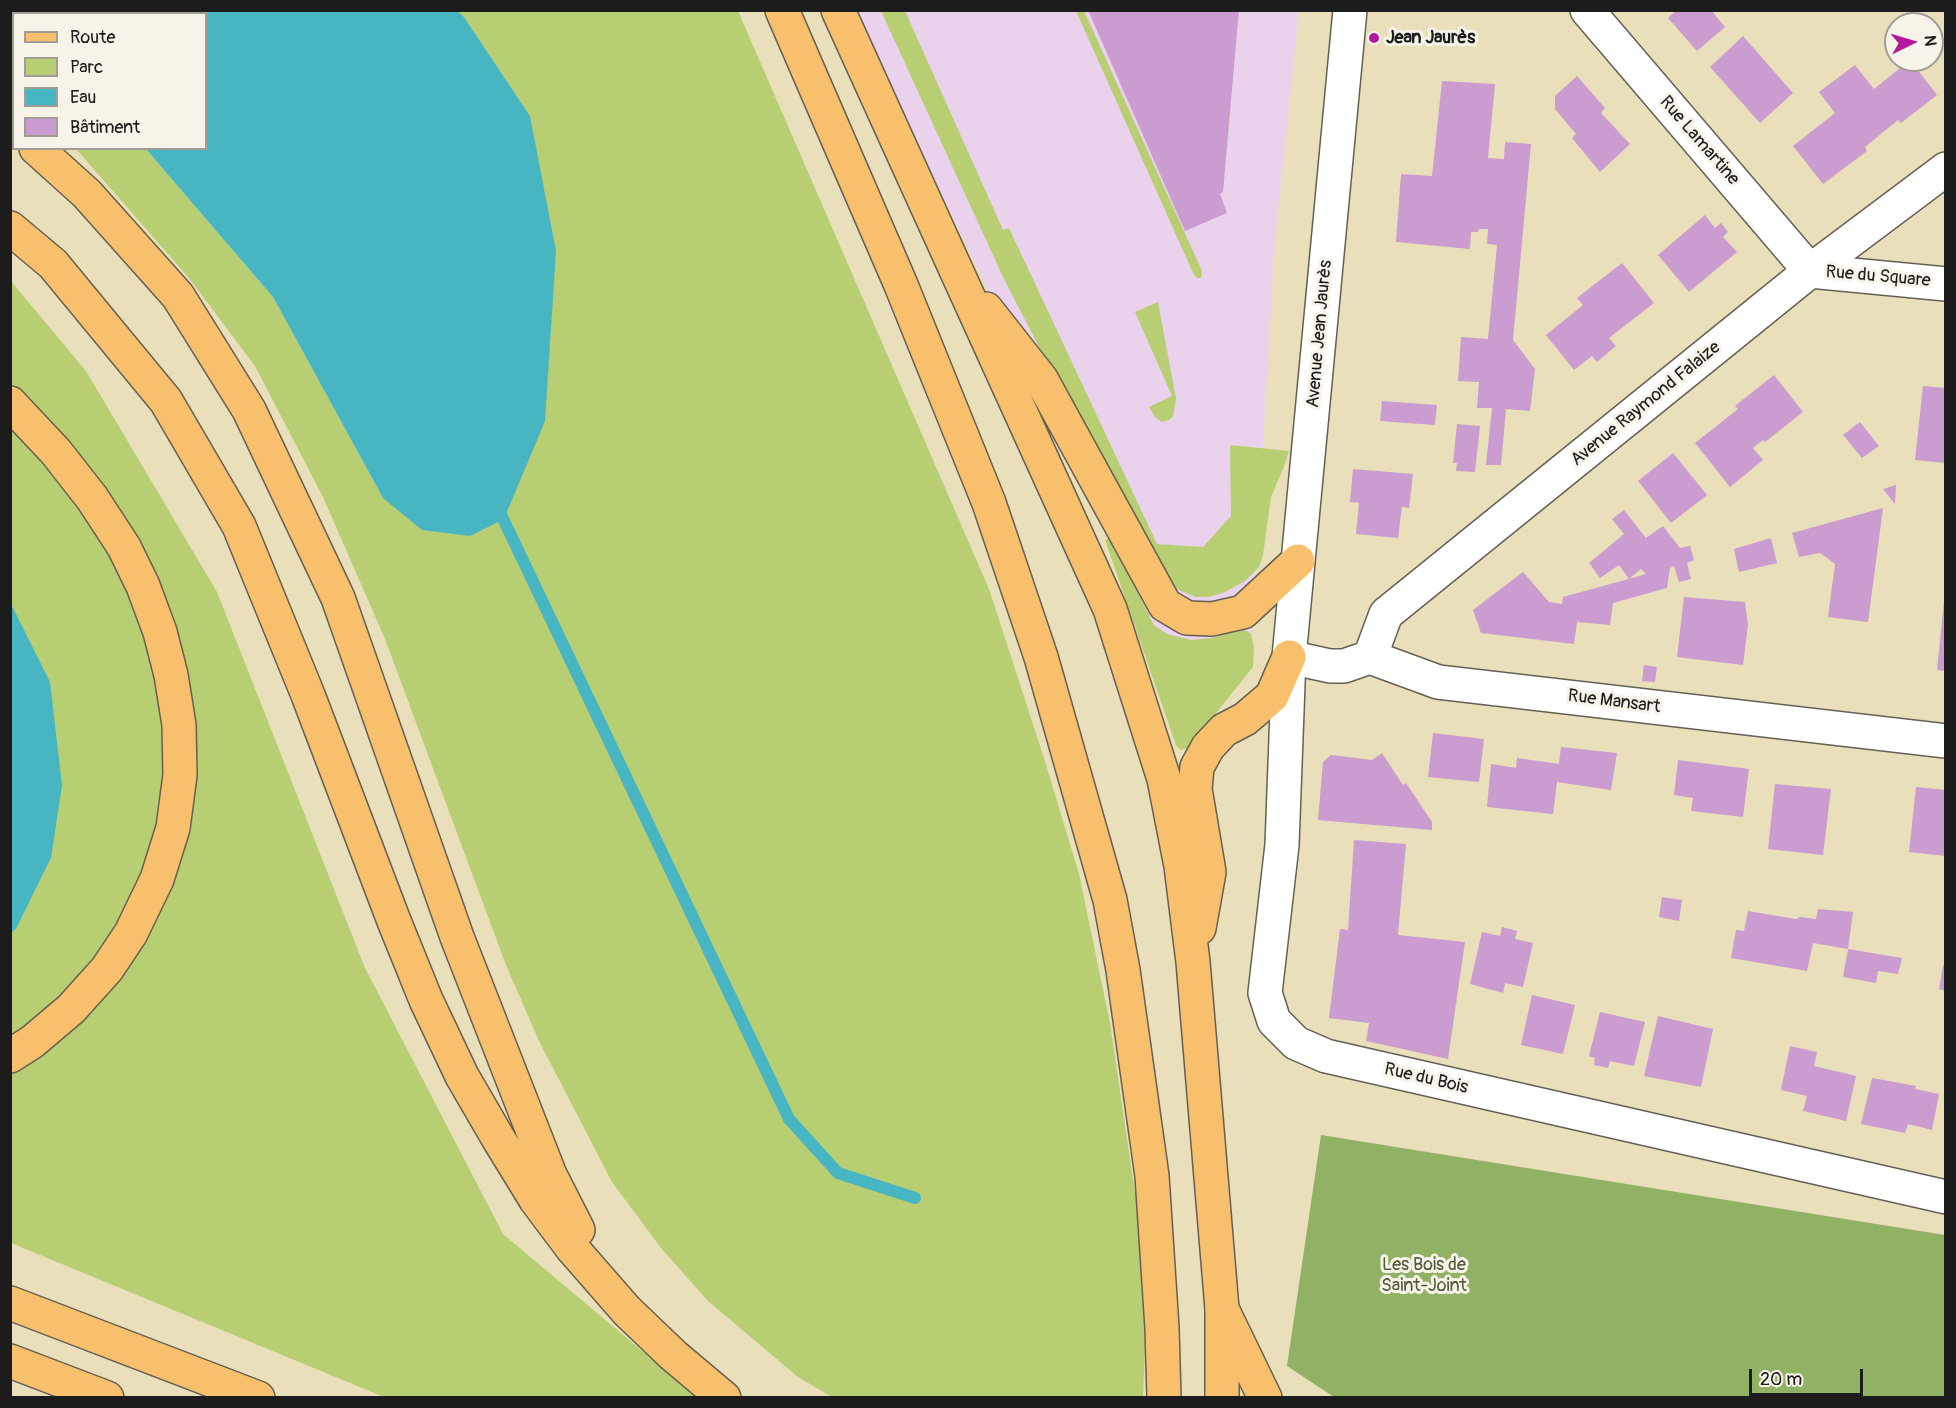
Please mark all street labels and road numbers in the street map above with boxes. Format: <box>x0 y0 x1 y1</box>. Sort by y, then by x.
street label: Rue Lamartine <box>1654 92 1744 190</box>
street label: Avenue Jean Jaurès <box>1303 259 1337 409</box>
street label: Rue du Square <box>1825 262 1931 292</box>
street label: Avenue Raymond Falaize <box>1567 337 1725 471</box>
street label: Rue Mansart <box>1567 686 1661 718</box>
street label: Rue du Bois <box>1382 1059 1470 1099</box>

